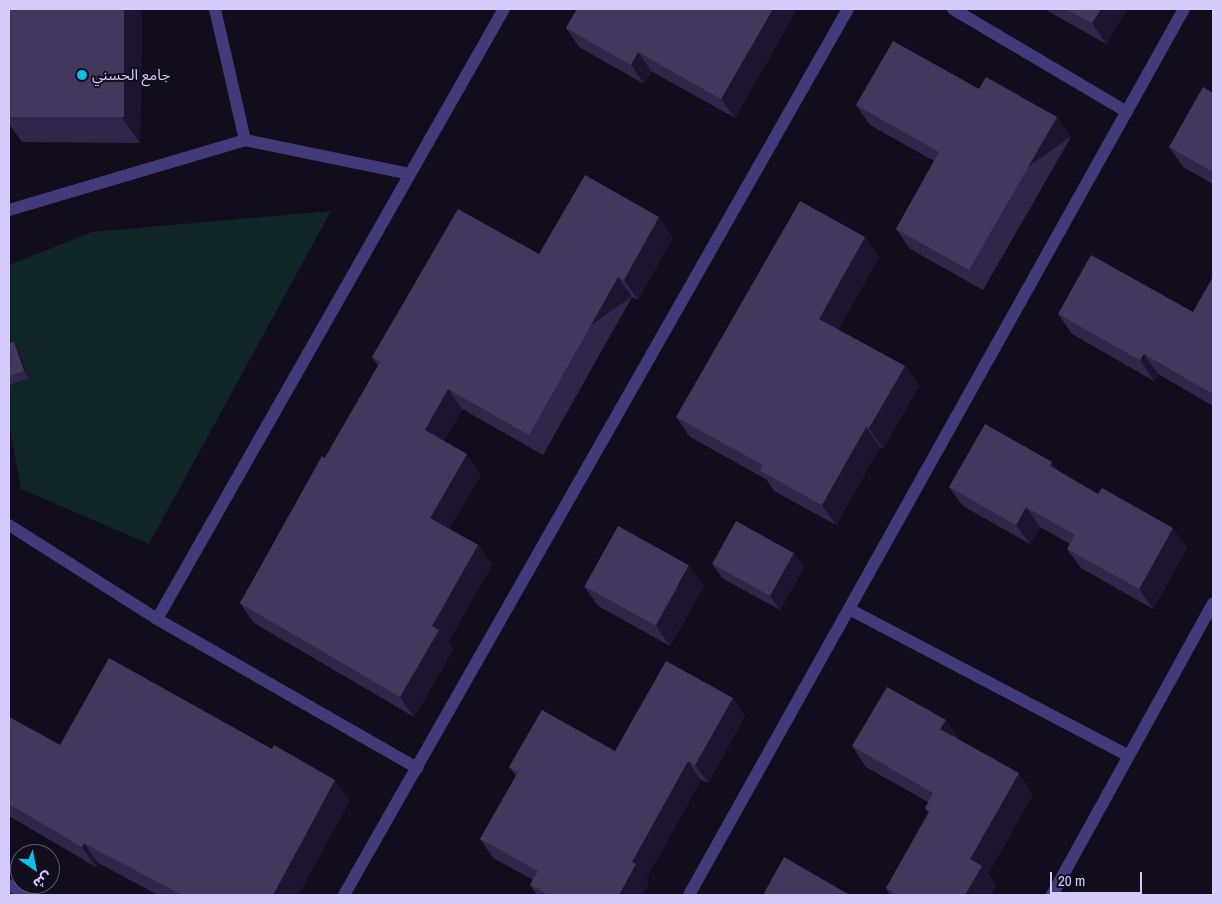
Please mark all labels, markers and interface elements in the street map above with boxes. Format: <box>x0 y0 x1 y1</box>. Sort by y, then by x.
place label: جامع الحسني <box>92 66 170 84</box>
marker: جامع الحسني <box>76 69 88 81</box>
north arrow <box>10 844 60 894</box>
scale bar <box>1052 862 1144 894</box>
text: ش <box>30 868 56 894</box>
text: 20 m <box>1058 870 1085 891</box>

